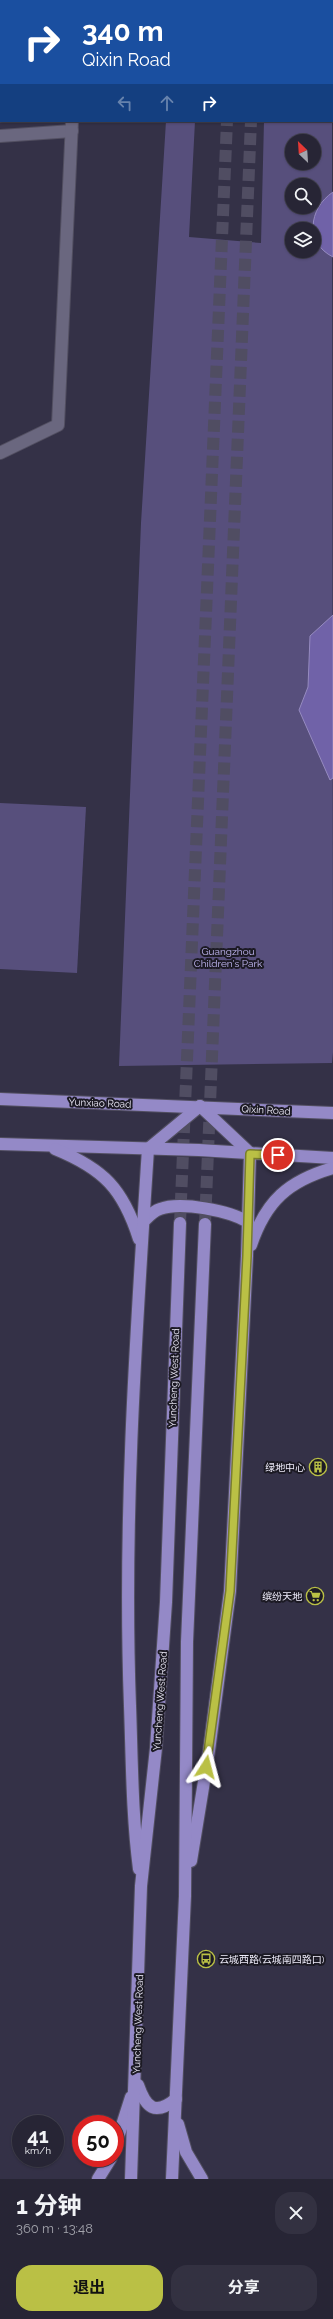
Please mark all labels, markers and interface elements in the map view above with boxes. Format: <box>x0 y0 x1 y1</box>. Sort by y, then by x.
text: 340 m <box>82 15 164 48</box>
icon: right <box>16 16 68 68</box>
text: Qixin Road <box>82 49 171 70</box>
icon: left <box>114 92 136 114</box>
icon: ahead <box>156 92 178 114</box>
icon: right <box>198 92 220 114</box>
north arrow <box>285 134 321 170</box>
map controls <box>285 134 321 258</box>
button: search <box>285 178 321 214</box>
button: layers <box>285 222 321 258</box>
park label: Guangzhou Children's Park <box>194 946 263 969</box>
street label: Yunxiao Road <box>68 1096 132 1110</box>
street label: Qixin Road <box>241 1103 291 1117</box>
pin <box>261 1138 295 1172</box>
icon: arrive <box>267 1144 289 1166</box>
street label: Yuncheng West Road <box>167 1328 181 1428</box>
building icon: 绿地中心 <box>308 1457 328 1477</box>
place label: 绿地中心 <box>265 1462 305 1473</box>
supermarket icon: 缤纷天地 <box>305 1586 325 1606</box>
place label: 缤纷天地 <box>262 1591 303 1602</box>
street label: Yuncheng West Road <box>151 1651 169 1751</box>
position arrow <box>185 1746 227 1788</box>
bus stop icon: 云城西路(云城南四路口) <box>196 1949 216 1969</box>
place label: 云城西路(云城南四路口) <box>219 1954 325 1965</box>
street label: Yuncheng West Road <box>131 1974 145 2074</box>
speed limit sign: 50 <box>72 2115 124 2167</box>
text: 41 <box>27 2124 49 2148</box>
text: km/h <box>25 2145 51 2156</box>
text: 1 分钟 <box>16 2191 82 2220</box>
button: close <box>275 2192 317 2234</box>
text: 360 m · 13:48 <box>16 2221 93 2236</box>
button: 退出 <box>16 2265 163 2311</box>
button: 分享 <box>171 2265 317 2311</box>

